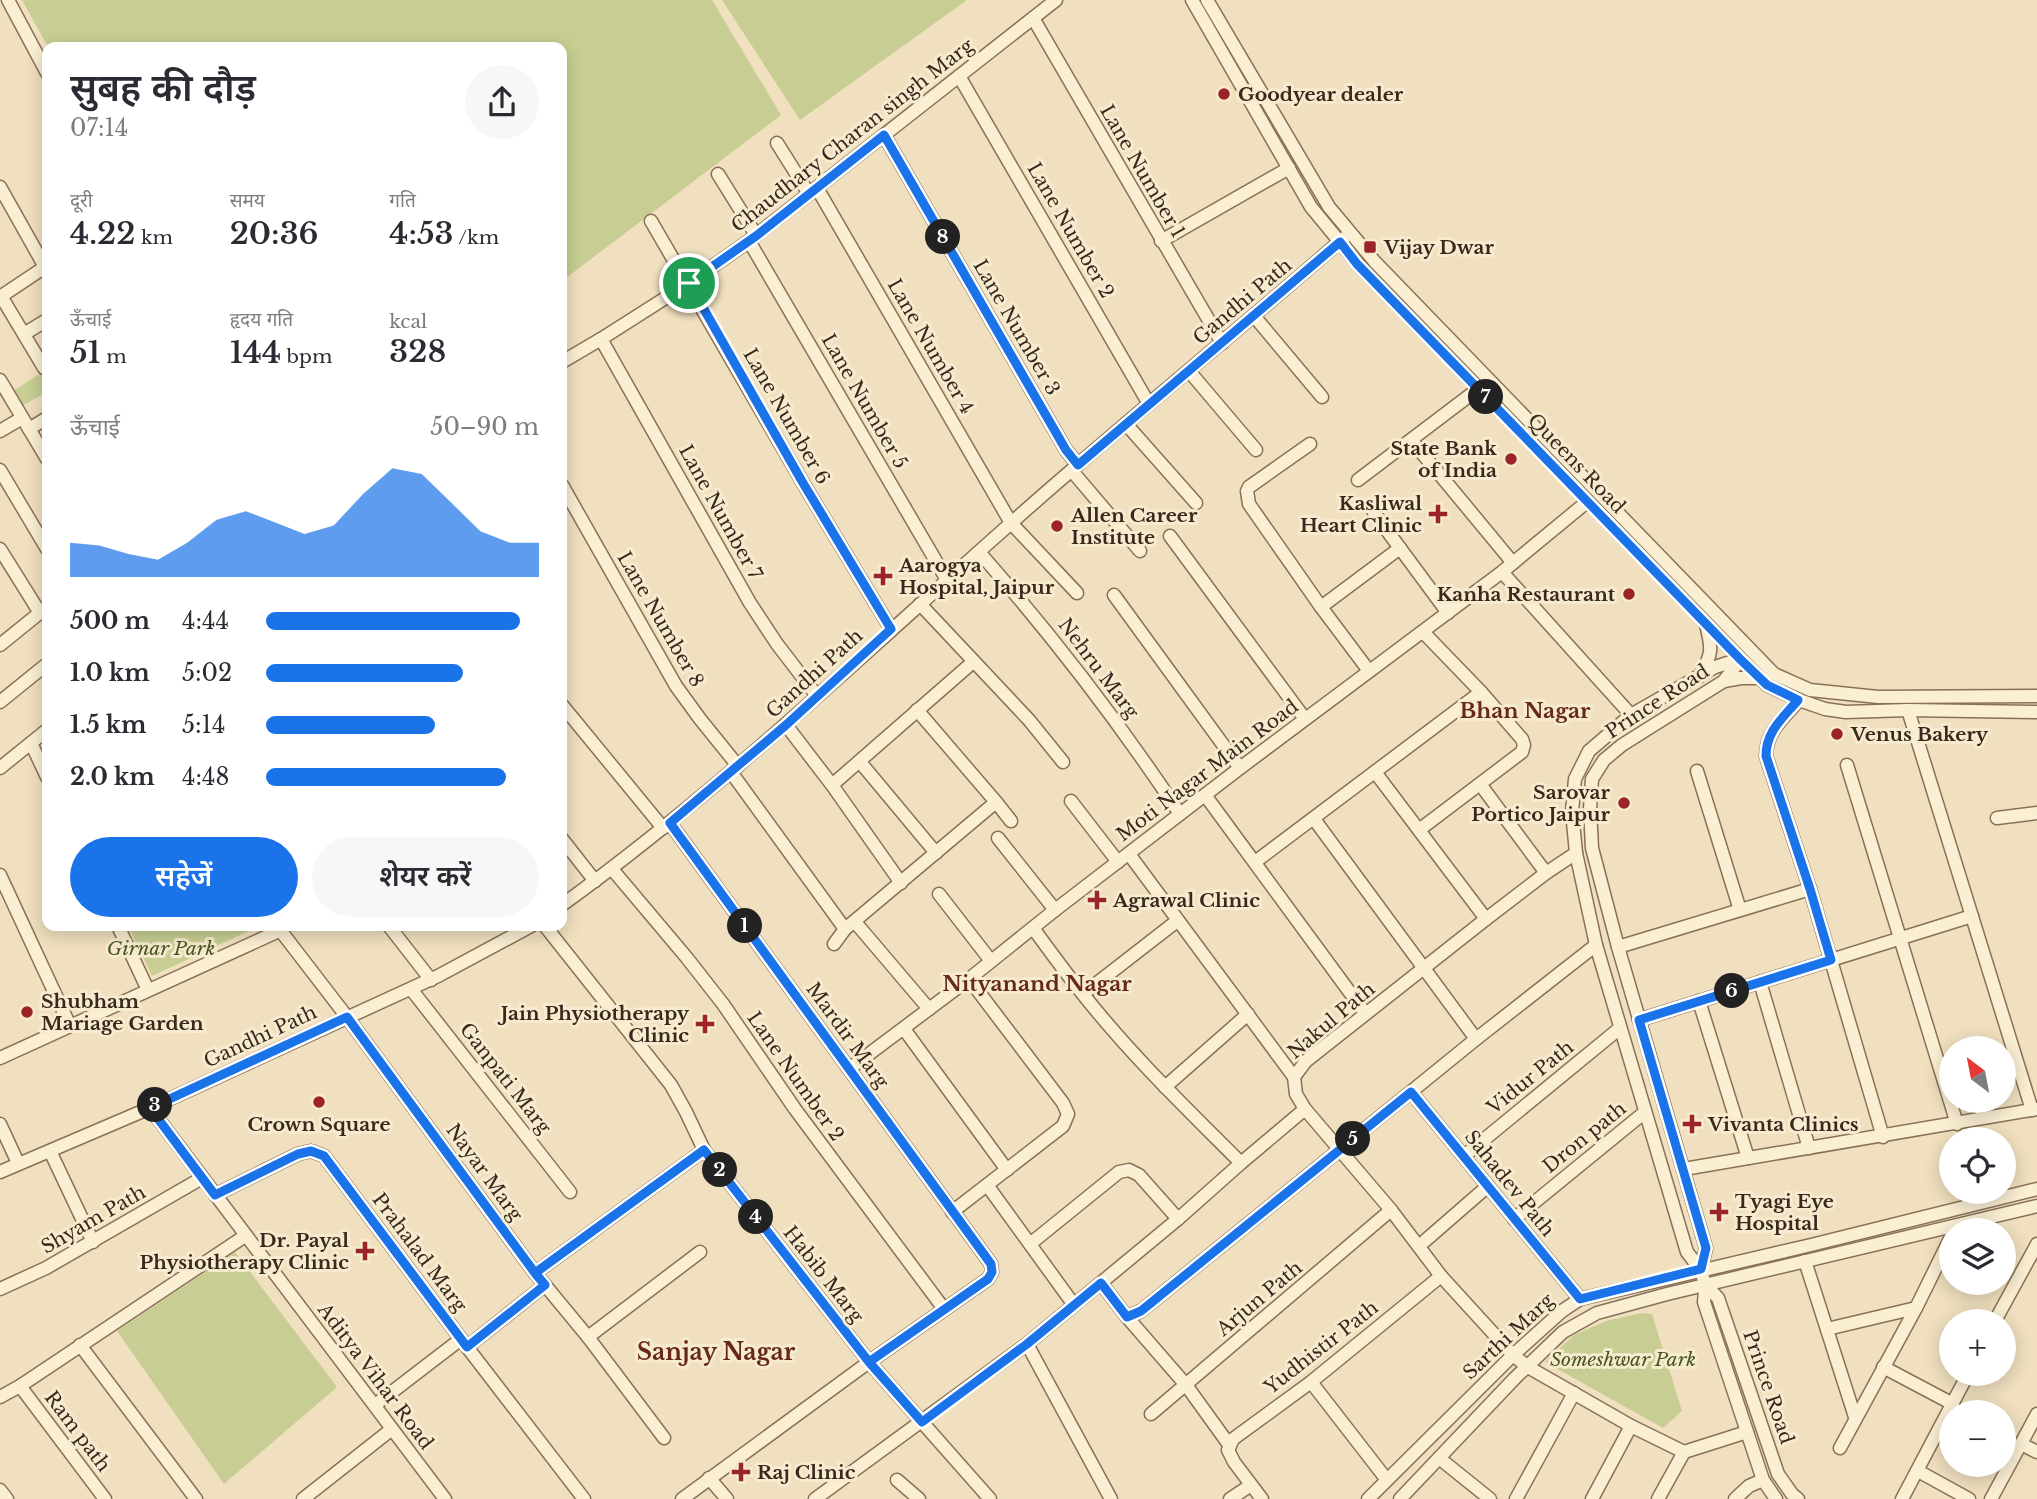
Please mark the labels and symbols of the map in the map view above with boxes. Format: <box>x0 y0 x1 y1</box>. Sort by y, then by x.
street label: Chaudhary Charan singh Marg <box>727 33 978 237</box>
place label: Goodyear dealer <box>1238 83 1404 106</box>
marker: Goodyear dealer <box>1216 86 1232 102</box>
street label: Lane Number 1 <box>1095 101 1190 242</box>
street label: Lane Number 2 <box>1022 158 1119 302</box>
pin: 8 <box>926 219 960 254</box>
place label: Vijay Dwar <box>1383 236 1494 259</box>
marker: Vijay Dwar <box>1362 239 1378 255</box>
pin <box>659 253 719 313</box>
street label: Gandhi Path <box>1188 253 1296 349</box>
street label: Lane Number 3 <box>968 255 1065 399</box>
street label: Lane Number 4 <box>883 275 979 418</box>
street label: Lane Number 5 <box>817 330 912 473</box>
street label: Lane Number 6 <box>738 344 835 488</box>
pin: 7 <box>1468 380 1504 414</box>
street label: Queens Road <box>1523 409 1630 518</box>
place label: State Bank of India <box>1390 437 1497 482</box>
street label: Lane Number 7 <box>674 441 767 584</box>
marker: State Bank of India <box>1503 451 1519 467</box>
place label: Kasliwal Heart Clinic <box>1300 492 1422 537</box>
place label: Allen Career Institute <box>1070 504 1198 549</box>
marker: Kasliwal Heart Clinic <box>1428 504 1448 524</box>
marker: Allen Career Institute <box>1049 518 1065 534</box>
street label: Lane Number 8 <box>613 548 709 691</box>
place label: Aarogya Hospital, Jaipur <box>898 554 1055 599</box>
marker: Aarogya Hospital, Jaipur <box>873 566 893 586</box>
place label: Kanha Restaurant <box>1437 583 1616 606</box>
marker: Kanha Restaurant <box>1621 586 1637 602</box>
street label: Nehru Marg <box>1053 614 1144 723</box>
street label: Gandhi Path <box>761 624 867 723</box>
street label: Prince Road <box>1601 659 1713 743</box>
street label: Moti Nagar Main Road <box>1112 694 1303 846</box>
district label: Bhan Nagar <box>1460 698 1591 724</box>
place label: Venus Bakery <box>1850 723 1989 746</box>
marker: Venus Bakery <box>1829 726 1845 742</box>
place label: Sarovar Portico Jaipur <box>1471 781 1611 826</box>
marker: Sarovar Portico Jaipur <box>1616 795 1632 811</box>
place label: Agrawal Clinic <box>1112 889 1260 912</box>
marker: Agrawal Clinic <box>1087 890 1107 910</box>
pin: 1 <box>728 908 762 944</box>
park label: Girnar Park <box>107 937 215 960</box>
district label: Nityanand Nagar <box>942 971 1132 997</box>
pin: 6 <box>1714 974 1750 1009</box>
street label: Nakul Path <box>1283 977 1380 1063</box>
street label: Mardir Marg <box>802 978 894 1093</box>
place label: Shubham Mariage Garden <box>41 990 204 1035</box>
street label: Gandhi Path <box>200 1000 320 1073</box>
place label: Jain Physiotherapy Clinic <box>497 1002 690 1047</box>
marker: Shubham Mariage Garden <box>19 1004 35 1020</box>
street label: Lane Number 2 <box>742 1007 849 1145</box>
marker: Jain Physiotherapy Clinic <box>695 1014 715 1034</box>
street label: Ganpati Marg <box>455 1018 556 1139</box>
street label: Vidur Path <box>1482 1036 1578 1120</box>
north arrow <box>1939 1036 2016 1113</box>
pin: 3 <box>138 1088 172 1122</box>
marker: Crown Square <box>311 1094 327 1110</box>
street label: Dron path <box>1538 1097 1631 1178</box>
place label: Crown Square <box>247 1113 391 1136</box>
place label: Vivanta Clinics <box>1707 1113 1859 1136</box>
marker: Vivanta Clinics <box>1682 1114 1702 1134</box>
street label: Nayar Marg <box>442 1119 528 1226</box>
pin: 5 <box>1336 1122 1370 1156</box>
street label: Sahadev Path <box>1460 1126 1559 1241</box>
pin: 2 <box>702 1152 738 1188</box>
street label: Shyam Path <box>37 1180 150 1259</box>
street label: Prahalad Marg <box>367 1188 472 1317</box>
place label: Tyagi Eye Hospital <box>1735 1190 1834 1235</box>
pin: 4 <box>738 1200 774 1234</box>
marker: Tyagi Eye Hospital <box>1709 1202 1729 1222</box>
street label: Habib Marg <box>779 1221 869 1328</box>
place label: Dr. Payal Physiotherapy Clinic <box>140 1229 349 1274</box>
marker: Dr. Payal Physiotherapy Clinic <box>355 1241 375 1261</box>
street label: Arjun Path <box>1211 1256 1307 1341</box>
street label: Sarthi Marg <box>1458 1288 1559 1384</box>
street label: Yudhistir Path <box>1259 1296 1383 1400</box>
street label: Aditya Vihar Road <box>312 1298 438 1454</box>
street label: Prince Road <box>1738 1327 1799 1447</box>
district label: Sanjay Nagar <box>637 1338 796 1366</box>
park label: Someshwar Park <box>1550 1348 1696 1371</box>
street label: Ram path <box>40 1386 115 1476</box>
place label: Raj Clinic <box>757 1461 856 1484</box>
marker: Raj Clinic <box>731 1462 751 1482</box>

